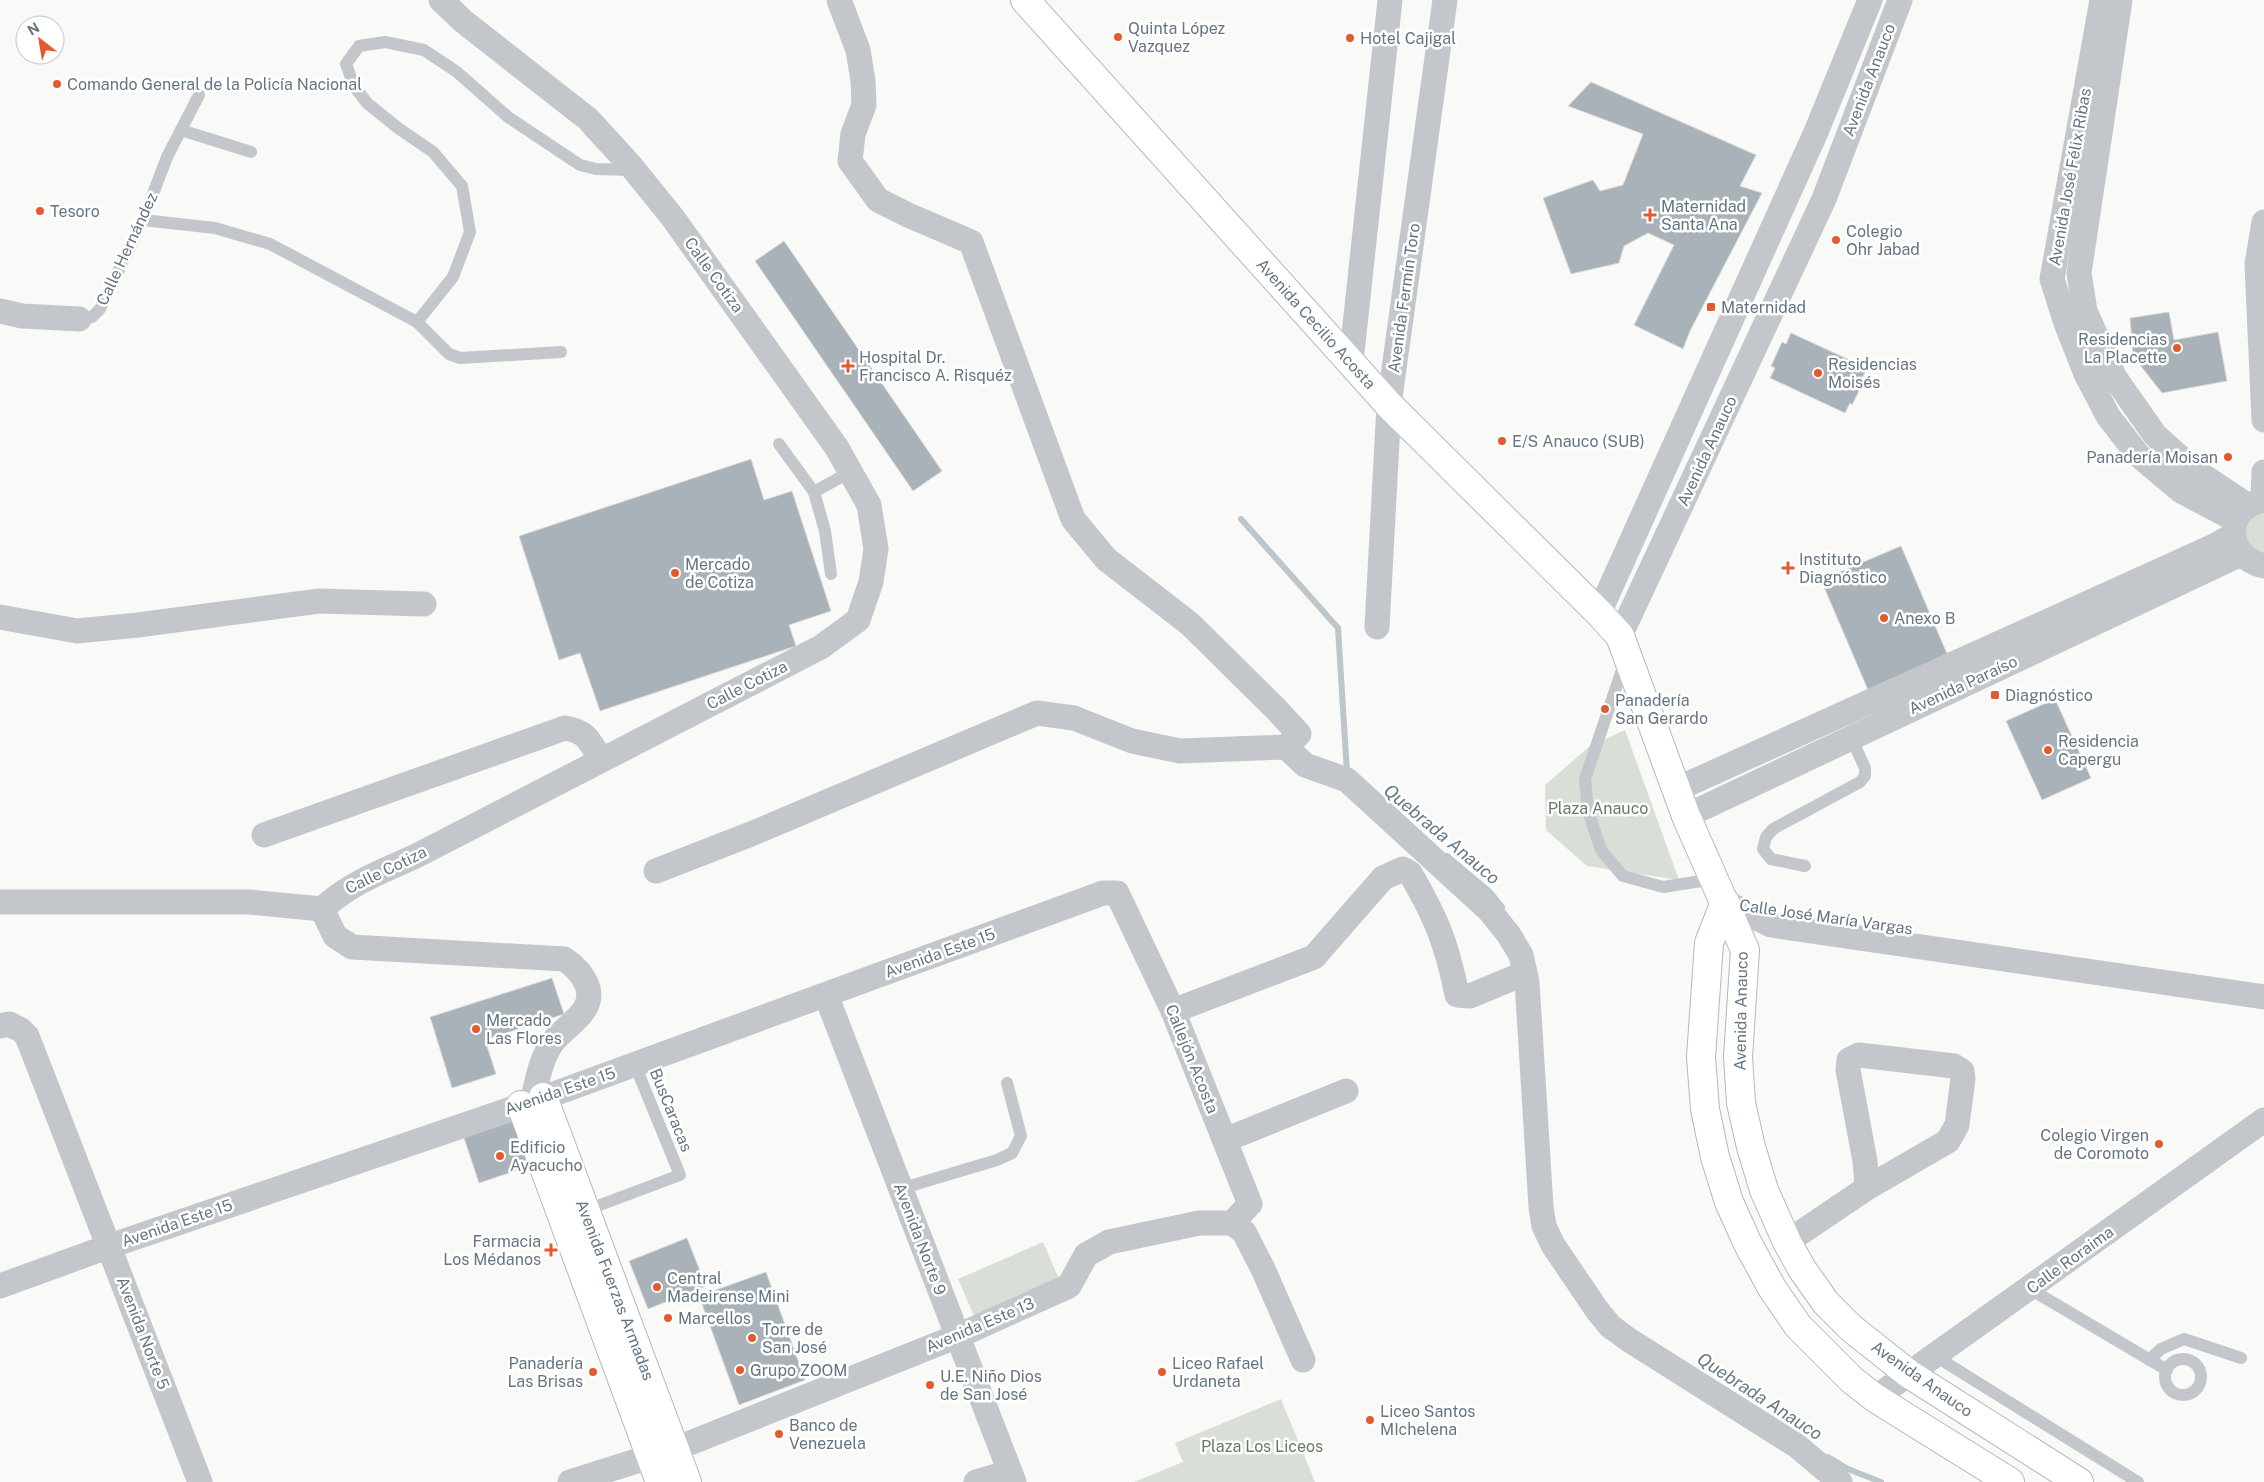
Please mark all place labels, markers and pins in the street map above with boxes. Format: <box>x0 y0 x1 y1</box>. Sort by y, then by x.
place label: Quinta López Vazquez <box>1128 19 1226 56</box>
place label: Hotel Cajigal <box>1360 29 1456 48</box>
marker: Quinta López Vazquez <box>1112 31 1124 43</box>
marker: Hotel Cajigal <box>1344 32 1356 44</box>
place label: Comando General de la Policía Nacional <box>67 75 362 94</box>
marker: Comando General de la Policía Nacional <box>51 78 63 90</box>
place label: Maternidad Santa Ana <box>1661 197 1746 234</box>
place label: Tesoro <box>50 202 100 221</box>
marker: Tesoro <box>34 205 46 217</box>
marker: Maternidad Santa Ana <box>1643 208 1657 222</box>
place label: Colegio Ohr Jabad <box>1846 222 1920 259</box>
marker: Colegio Ohr Jabad <box>1830 234 1842 246</box>
place label: Maternidad <box>1721 298 1806 317</box>
marker: Maternidad <box>1705 301 1717 313</box>
place label: Residencias La Placette <box>2078 330 2167 367</box>
marker: Residencias La Placette <box>2171 342 2183 354</box>
place label: Hospital Dr. Francisco A. Risquéz <box>859 348 1012 385</box>
place label: Residencias Moisés <box>1828 355 1917 392</box>
marker: Hospital Dr. Francisco A. Risquéz <box>841 359 855 373</box>
marker: Residencias Moisés <box>1812 367 1824 379</box>
place label: E/S Anauco (SUB) <box>1512 432 1645 451</box>
marker: E/S Anauco (SUB) <box>1496 435 1508 447</box>
place label: Panadería Moisan <box>2086 448 2218 467</box>
marker: Panadería Moisan <box>2222 451 2234 463</box>
place label: Instituto Diagnóstico <box>1799 550 1887 587</box>
place label: Mercado de Cotiza <box>685 555 754 592</box>
marker: Instituto Diagnóstico <box>1781 561 1795 575</box>
marker: Mercado de Cotiza <box>669 567 681 579</box>
place label: Anexo B <box>1894 609 1955 628</box>
marker: Anexo B <box>1878 612 1890 624</box>
place label: Diagnóstico <box>2005 686 2093 705</box>
marker: Diagnóstico <box>1989 689 2001 701</box>
place label: Panadería San Gerardo <box>1615 691 1708 728</box>
marker: Panadería San Gerardo <box>1599 703 1611 715</box>
place label: Residencia Capergu <box>2058 732 2139 769</box>
marker: Residencia Capergu <box>2042 744 2054 756</box>
place label: Mercado Las Flores <box>486 1011 562 1048</box>
marker: Mercado Las Flores <box>470 1023 482 1035</box>
place label: Colegio Virgen de Coromoto <box>2040 1126 2149 1163</box>
place label: Edificio Ayacucho <box>510 1138 582 1175</box>
marker: Colegio Virgen de Coromoto <box>2153 1138 2165 1150</box>
marker: Edificio Ayacucho <box>494 1150 506 1162</box>
place label: Farmacia Los Médanos <box>443 1232 541 1269</box>
marker: Farmacia Los Médanos <box>545 1244 557 1256</box>
place label: Central Madeirense Mini <box>667 1269 789 1306</box>
marker: Central Madeirense Mini <box>651 1281 663 1293</box>
place label: Marcellos <box>678 1309 751 1328</box>
marker: Marcellos <box>662 1312 674 1324</box>
place label: Torre de San José <box>762 1320 827 1357</box>
marker: Torre de San José <box>746 1332 758 1344</box>
place label: Panadería Las Brisas <box>507 1354 583 1391</box>
place label: Liceo Rafael Urdaneta <box>1172 1354 1264 1391</box>
place label: Grupo ZOOM <box>750 1361 848 1380</box>
marker: Grupo ZOOM <box>734 1364 746 1376</box>
marker: Panadería Las Brisas <box>587 1366 599 1378</box>
marker: Liceo Rafael Urdaneta <box>1156 1366 1168 1378</box>
place label: U.E. Niño Dios de San José <box>940 1367 1042 1404</box>
marker: U.E. Niño Dios de San José <box>924 1379 936 1391</box>
place label: Liceo Santos MIchelena <box>1380 1402 1475 1439</box>
marker: Liceo Santos MIchelena <box>1364 1414 1376 1426</box>
place label: Banco de Venezuela <box>789 1416 866 1453</box>
marker: Banco de Venezuela <box>773 1428 785 1440</box>

